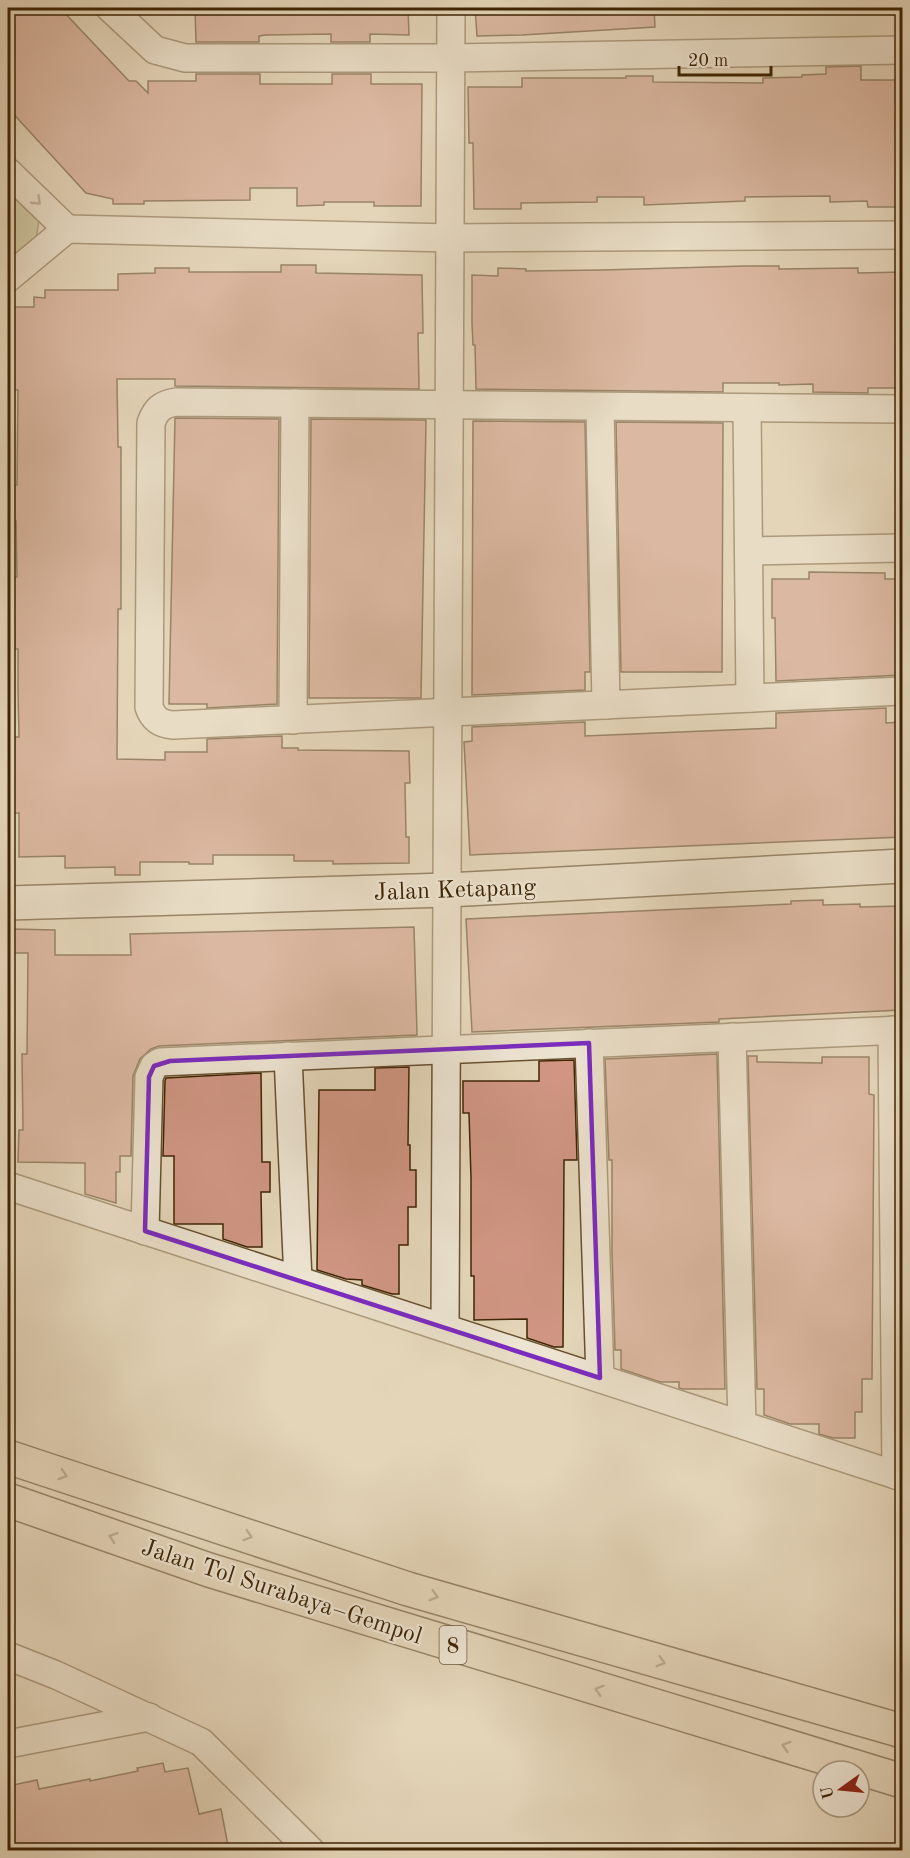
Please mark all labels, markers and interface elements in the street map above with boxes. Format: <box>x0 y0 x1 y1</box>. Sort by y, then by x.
scale bar <box>679 39 770 77</box>
text: 20 m <box>688 52 728 70</box>
one-way arrow <box>30 193 41 204</box>
street label: Jalan Ketapang <box>373 876 537 906</box>
one-way arrow <box>57 1468 68 1480</box>
one-way arrow <box>242 1529 253 1541</box>
one-way arrow <box>108 1531 119 1544</box>
street label: Jalan Tol Surabaya–Gempol <box>138 1536 425 1650</box>
one-way arrow <box>429 1589 439 1602</box>
road number: 8 <box>440 1626 466 1664</box>
one-way arrow <box>655 1655 666 1667</box>
one-way arrow <box>594 1685 605 1697</box>
one-way arrow <box>781 1741 792 1753</box>
north arrow <box>811 1759 871 1819</box>
text: U <box>819 1784 838 1801</box>

